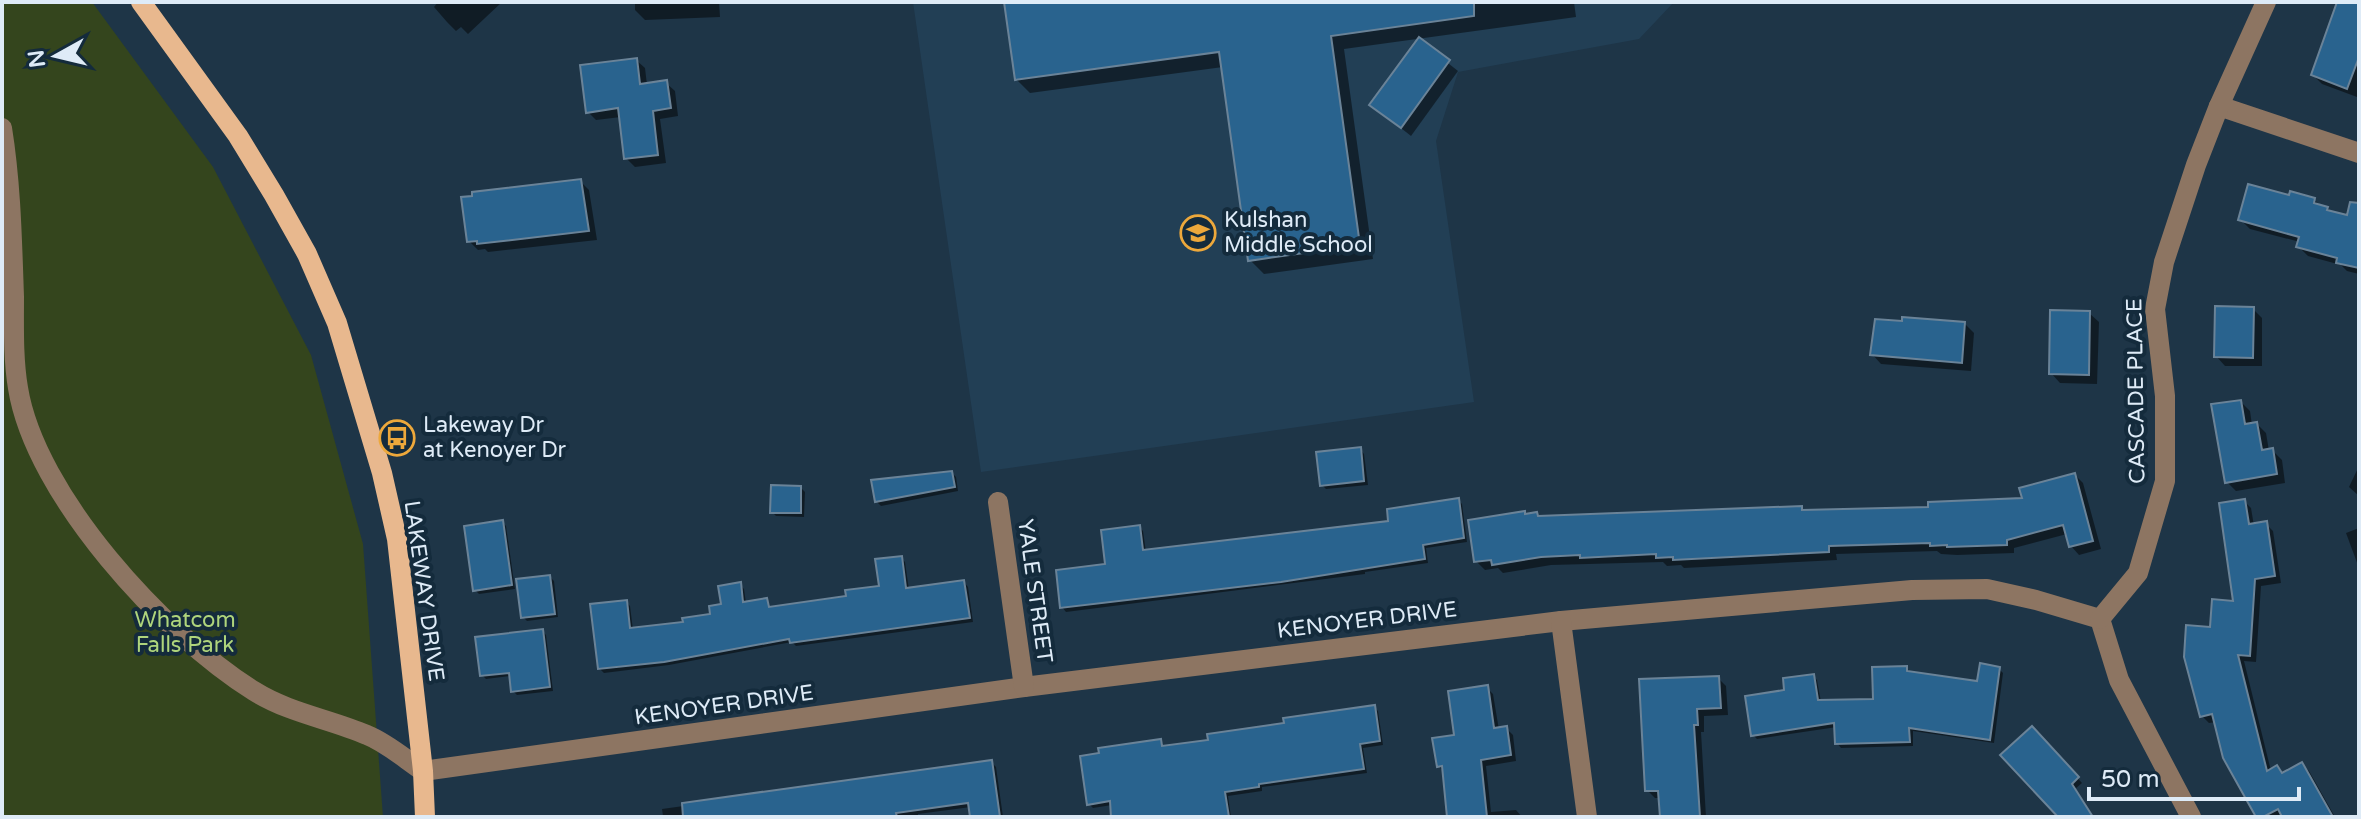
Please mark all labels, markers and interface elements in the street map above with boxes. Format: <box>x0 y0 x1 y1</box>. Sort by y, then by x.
north arrow <box>16 16 96 96</box>
text: N <box>23 48 51 69</box>
place label: Kulshan Middle School <box>1224 207 1373 258</box>
school or university icon: Kulshan Middle School <box>1179 214 1217 252</box>
street label: CASCADE PLACE <box>2121 298 2151 484</box>
place label: Lakeway Dr at Kenoyer Dr <box>423 412 567 463</box>
bus stop icon: Lakeway Dr at Kenoyer Dr <box>378 419 416 457</box>
street label: LAKEWAY DRIVE <box>398 499 450 683</box>
street label: YALE STREET <box>1012 517 1058 665</box>
street label: KENOYER DRIVE <box>1276 596 1458 644</box>
park label: Whatcom Falls Park <box>134 607 236 658</box>
street label: KENOYER DRIVE <box>633 680 815 730</box>
scale bar <box>2089 751 2299 801</box>
text: 50 m <box>2101 765 2159 794</box>

